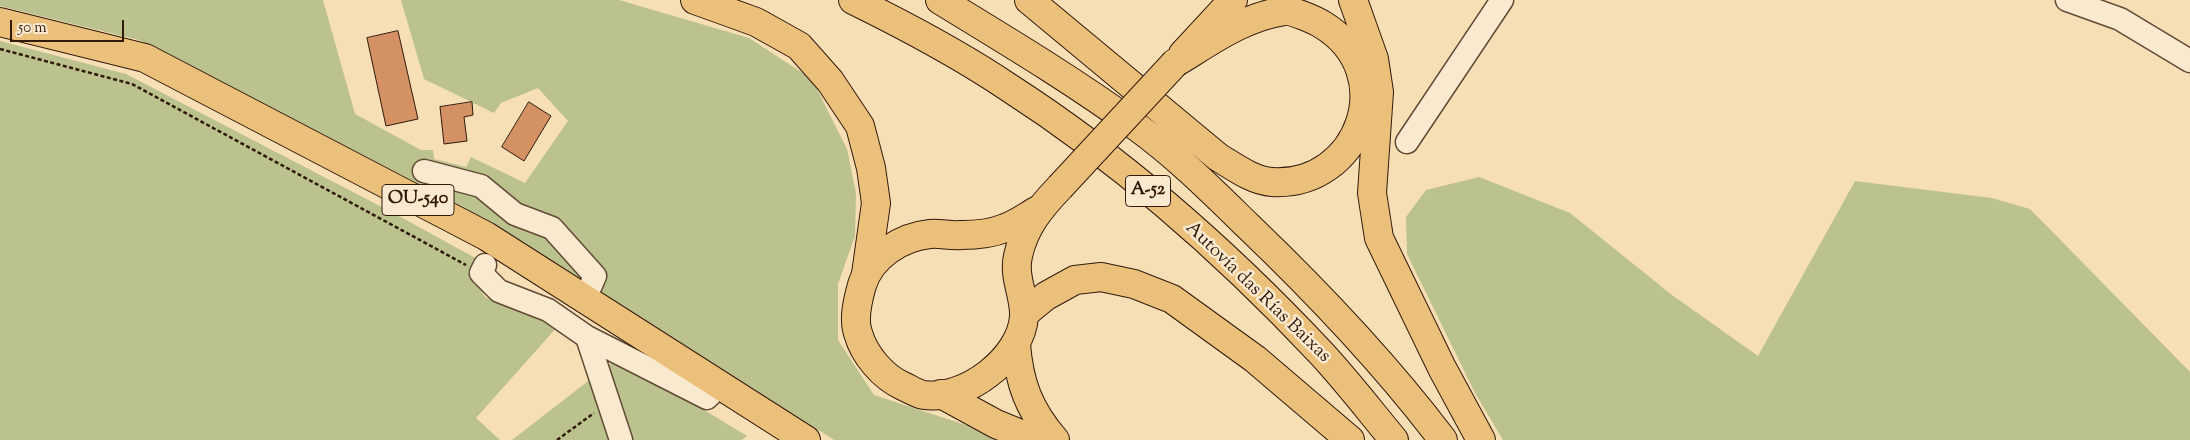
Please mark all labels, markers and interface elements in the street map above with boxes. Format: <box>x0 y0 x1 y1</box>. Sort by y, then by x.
scale bar <box>12 10 126 42</box>
text: 50 m <box>18 18 47 39</box>
road number: A-52 <box>1126 176 1170 207</box>
road number: OU-540 <box>382 184 454 216</box>
street label: Autovía das Rías Baixas <box>1180 218 1334 368</box>

